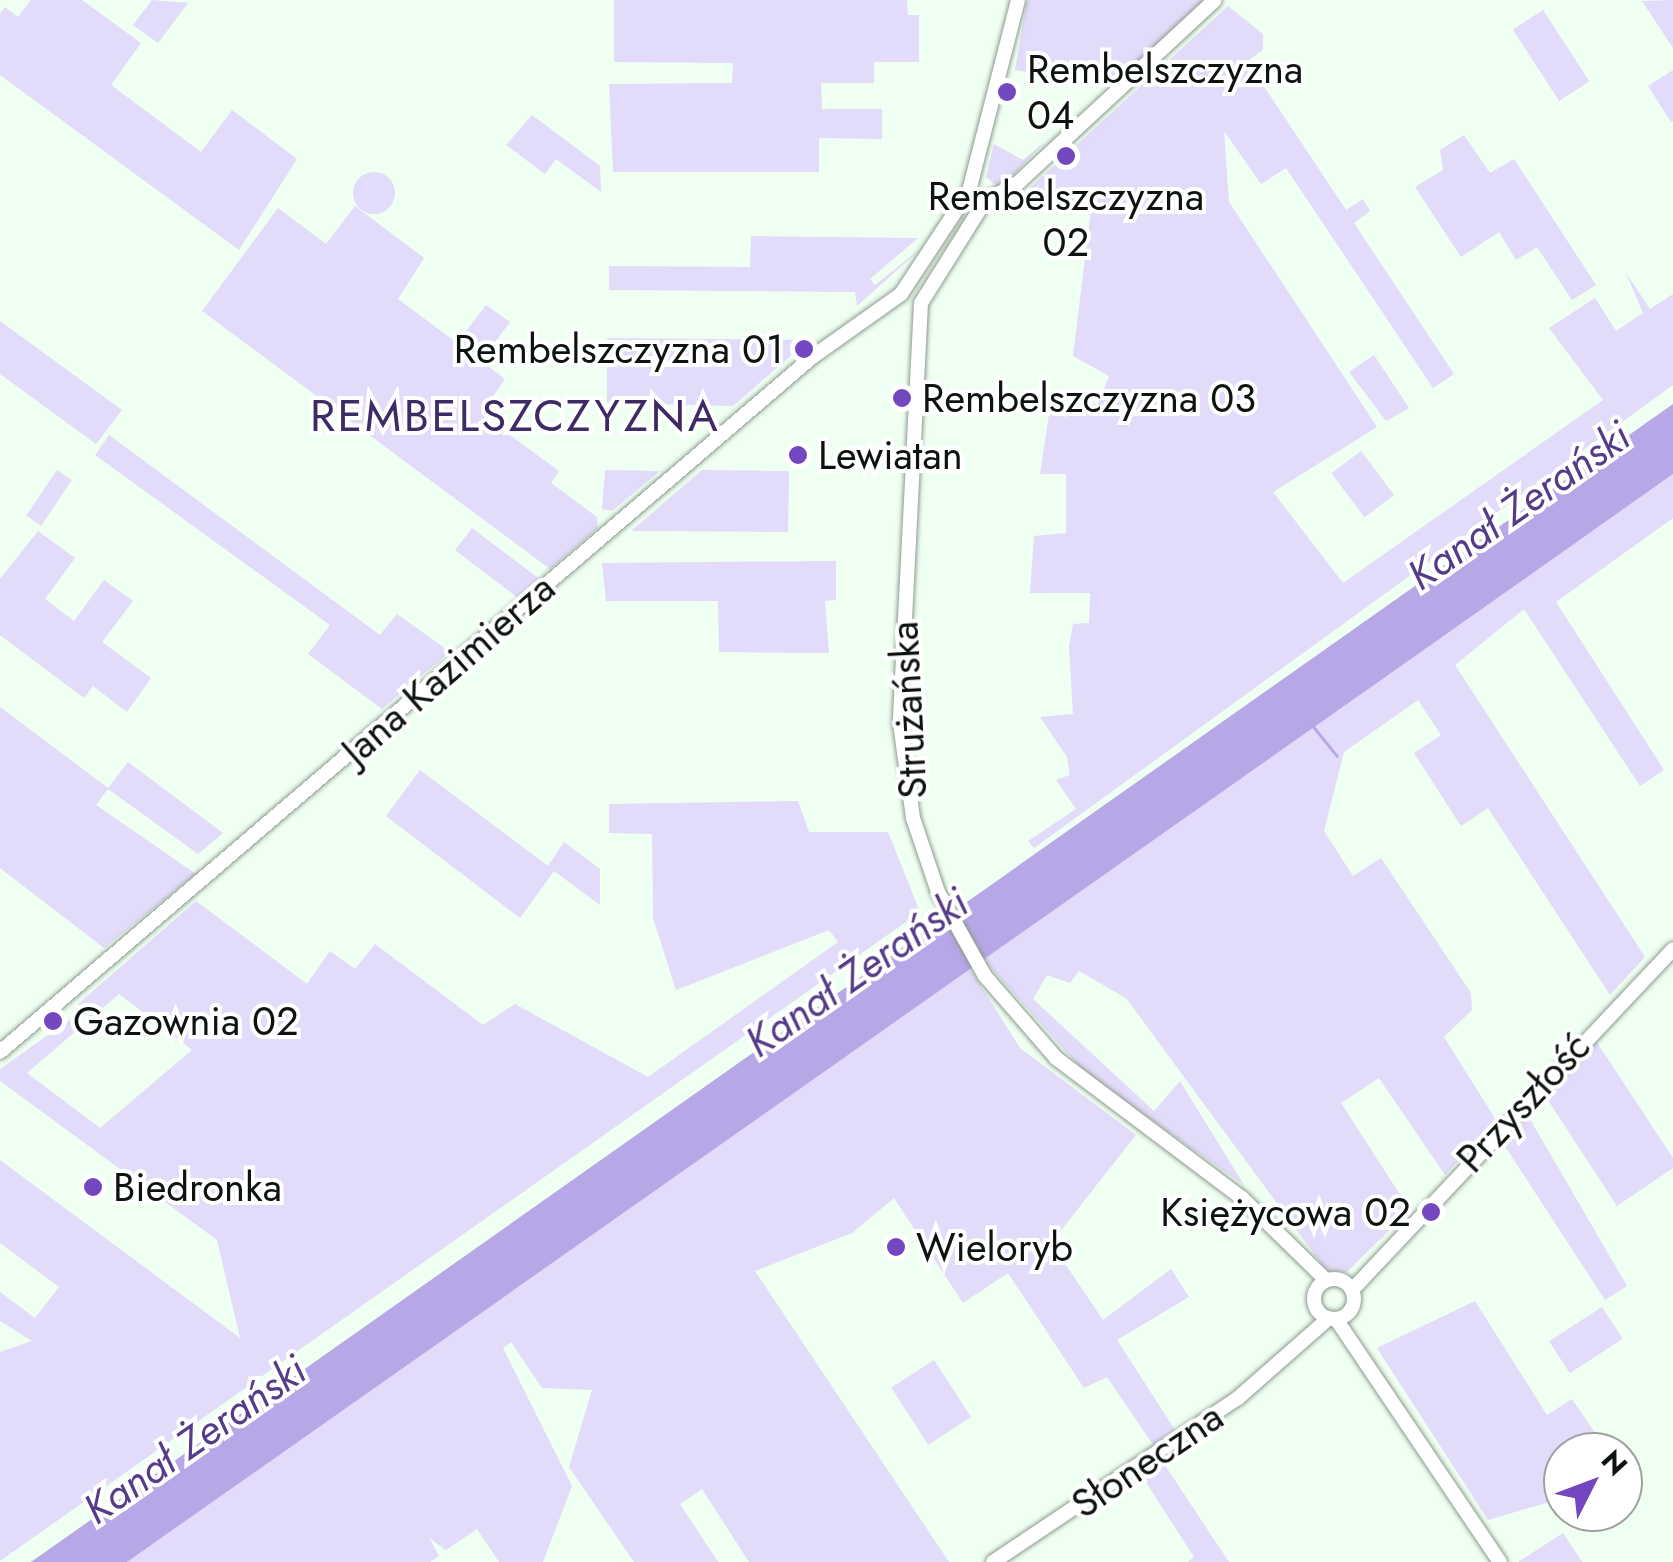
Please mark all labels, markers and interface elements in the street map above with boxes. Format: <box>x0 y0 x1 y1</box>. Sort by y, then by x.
place label: Rembelszczyzna 04 <box>1027 45 1303 139</box>
marker: Rembelszczyzna 04 <box>996 81 1018 103</box>
marker: Rembelszczyzna 02 <box>1055 145 1077 167</box>
place label: Rembelszczyzna 02 <box>928 172 1204 266</box>
place label: Rembelszczyzna 01 <box>454 325 784 373</box>
marker: Rembelszczyzna 01 <box>793 338 815 360</box>
place label: Rembelszczyzna 03 <box>922 374 1256 422</box>
marker: Rembelszczyzna 03 <box>891 387 913 409</box>
district label: REMBELSZCZYZNA <box>310 389 720 443</box>
water label: Kanał Żerański <box>1398 411 1640 601</box>
place label: Lewiatan <box>818 431 963 479</box>
marker: Lewiatan <box>787 444 809 466</box>
street label: Jana Kazimierza <box>332 563 564 775</box>
street label: Strużańska <box>879 620 937 800</box>
water label: Kanał Żerański <box>736 878 978 1068</box>
place label: Gazownia 02 <box>73 997 299 1045</box>
marker: Gazownia 02 <box>42 1010 64 1032</box>
street label: Przyszłość <box>1446 1022 1600 1182</box>
place label: Biedronka <box>113 1163 282 1211</box>
marker: Biedronka <box>82 1176 104 1198</box>
place label: Księżycowa 02 <box>1160 1188 1411 1236</box>
marker: Księżycowa 02 <box>1420 1201 1442 1223</box>
place label: Wieloryb <box>916 1223 1073 1271</box>
marker: Wieloryb <box>885 1236 907 1258</box>
water label: Kanał Żerański <box>74 1345 316 1535</box>
street label: Słoneczna <box>1062 1392 1232 1528</box>
north arrow <box>1543 1432 1643 1532</box>
text: N <box>1592 1441 1637 1485</box>

